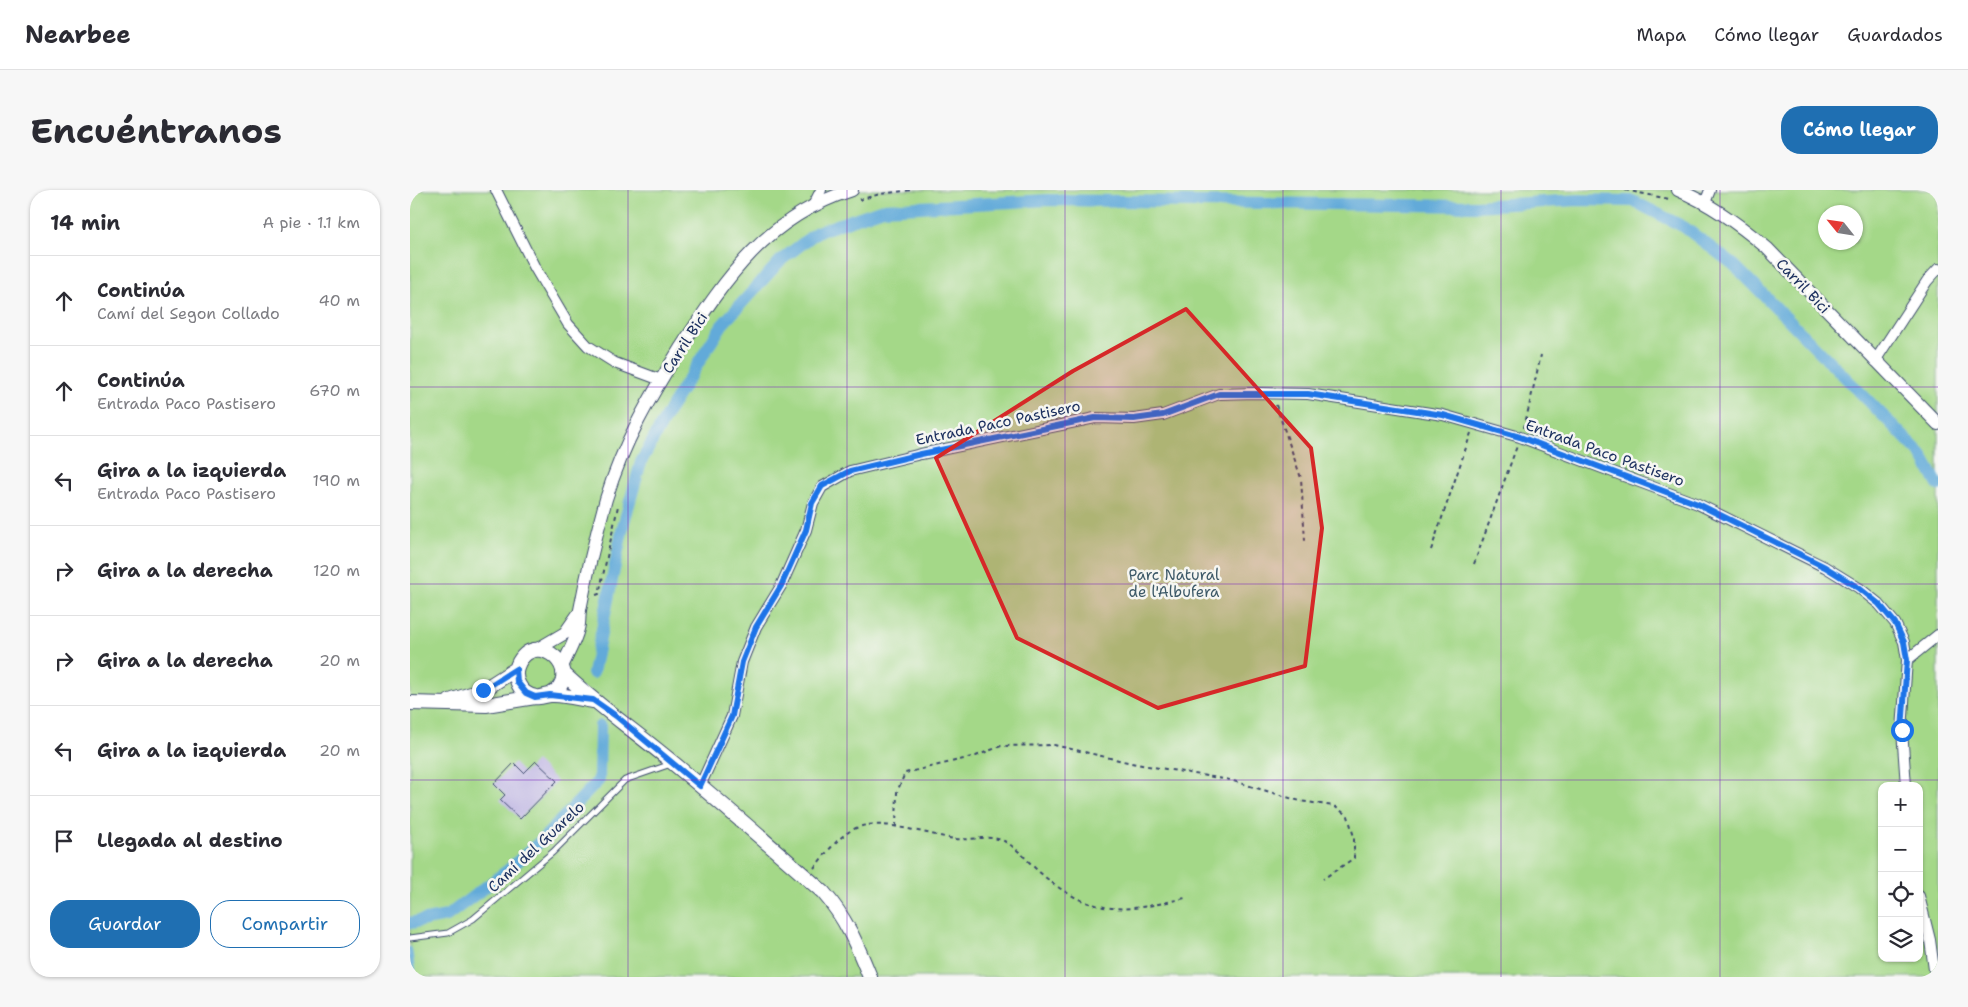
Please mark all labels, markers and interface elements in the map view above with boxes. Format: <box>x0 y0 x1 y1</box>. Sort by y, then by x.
text: Nearbee <box>25 19 131 51</box>
text: Mapa <box>1636 23 1686 47</box>
text: Cómo llegar <box>1714 23 1819 47</box>
text: Guardados <box>1847 23 1943 47</box>
button: Cómo llegar <box>1781 106 1938 154</box>
text: Encuéntranos <box>30 107 282 154</box>
north arrow <box>1818 205 1863 250</box>
text: 14 min <box>50 209 120 237</box>
text: A pie · 1.1 km <box>262 212 360 233</box>
street label: Carril Bici <box>1772 254 1834 318</box>
text: Continúa <box>97 278 185 303</box>
icon: ahead <box>50 287 78 315</box>
text: 40 m <box>318 290 360 311</box>
text: Camí del Segon Collado <box>97 303 280 324</box>
street label: Carril Bici <box>658 308 712 378</box>
text: Continúa <box>97 368 185 393</box>
icon: ahead <box>50 377 78 405</box>
text: 670 m <box>309 380 360 401</box>
text: Entrada Paco Pastisero <box>97 393 276 414</box>
street label: Entrada Paco Pastisero <box>914 396 1082 450</box>
street label: Entrada Paco Pastisero <box>1523 415 1687 491</box>
text: Gira a la izquierda <box>97 458 286 483</box>
icon: left <box>50 467 78 495</box>
text: 190 m <box>313 470 360 491</box>
text: Entrada Paco Pastisero <box>97 483 276 504</box>
icon: right <box>50 557 78 585</box>
text: Gira a la derecha <box>97 558 273 583</box>
text: 120 m <box>313 560 360 581</box>
park label: Parc Natural de l'Albufera <box>1128 565 1220 602</box>
icon: right <box>50 647 78 675</box>
text: Gira a la derecha <box>97 648 273 673</box>
text: 20 m <box>319 650 360 671</box>
route end <box>472 679 495 702</box>
route start <box>1891 719 1914 742</box>
icon: left <box>50 737 78 765</box>
text: Gira a la izquierda <box>97 738 286 763</box>
text: 20 m <box>319 740 360 761</box>
map controls <box>1878 782 1923 962</box>
button: + <box>1878 782 1923 827</box>
street label: Camí del Guarelo <box>484 797 588 897</box>
icon: arrive <box>50 827 78 855</box>
button: − <box>1878 827 1923 872</box>
text: Llegada al destino <box>97 828 283 853</box>
button: locate <box>1878 872 1923 917</box>
button: Guardar <box>50 900 200 948</box>
button: Compartir <box>210 900 360 948</box>
button: layers <box>1878 917 1923 962</box>

